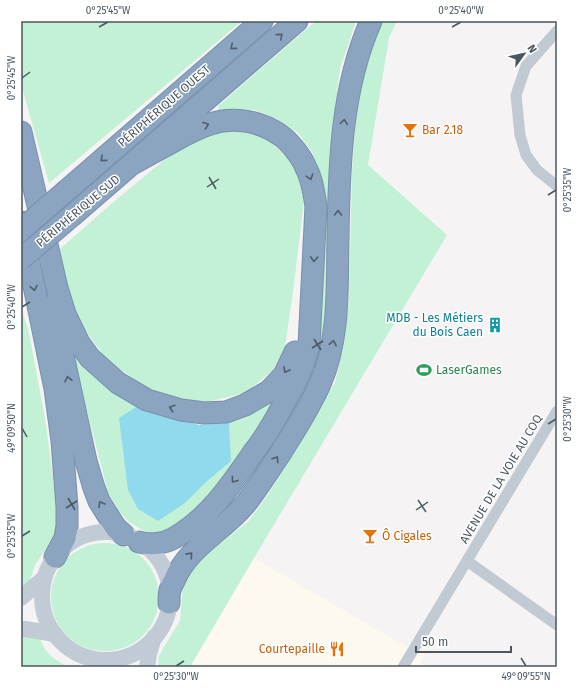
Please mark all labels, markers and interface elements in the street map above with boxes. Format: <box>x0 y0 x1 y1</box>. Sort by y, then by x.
text: 0°25'45"W <box>86 5 131 17</box>
text: 0°25'40"W <box>438 5 484 17</box>
one-way arrow <box>275 33 283 41</box>
north arrow <box>504 34 544 74</box>
one-way arrow <box>230 42 238 49</box>
text: N <box>525 42 539 55</box>
text: 0°25'45"W <box>6 55 18 100</box>
street label: PÉRIPHÉRIQUE OUEST <box>114 61 213 150</box>
one-way arrow <box>339 119 348 125</box>
bar icon: Bar 2.18 <box>401 121 419 139</box>
one-way arrow <box>203 122 210 130</box>
place label: Bar 2.18 <box>422 123 463 137</box>
one-way arrow <box>100 154 107 161</box>
text: 0°25'35"W <box>562 167 574 212</box>
street label: PÉRIPHÉRIQUE SUD <box>33 171 123 250</box>
one-way arrow <box>305 173 314 180</box>
one-way arrow <box>334 210 342 216</box>
one-way arrow <box>310 256 318 262</box>
text: 0°25'40"W <box>6 284 18 330</box>
one-way arrow <box>30 285 38 291</box>
place label: MDB - Les Métiers du Bois Caen <box>386 311 483 339</box>
building icon: MDB - Les Métiers du Bois Caen <box>486 316 504 334</box>
one-way arrow <box>328 340 336 346</box>
sports icon: LaserGames <box>415 361 433 379</box>
place label: LaserGames <box>436 363 502 377</box>
one-way arrow <box>283 366 291 373</box>
one-way arrow <box>64 376 72 382</box>
text: 0°25'30"W <box>562 396 574 442</box>
text: 49°09'50"N <box>6 403 18 453</box>
one-way arrow <box>168 404 175 413</box>
street label: AVENUE DE LA VOIE AU COQ <box>457 412 545 546</box>
one-way arrow <box>271 456 279 463</box>
one-way arrow <box>231 476 239 483</box>
one-way arrow <box>98 501 105 508</box>
text: 0°25'35"W <box>6 513 18 558</box>
bar icon: Ô Cigales <box>361 527 379 545</box>
place label: Ô Cigales <box>382 528 432 543</box>
one-way arrow <box>185 553 192 560</box>
scale bar <box>416 628 511 654</box>
text: 50 m <box>422 635 448 649</box>
restaurant icon: Courtepaille <box>328 640 346 658</box>
place label: Courtepaille <box>259 642 325 656</box>
text: 0°25'30"W <box>153 671 199 683</box>
text: 49°09'55"N <box>501 671 551 683</box>

